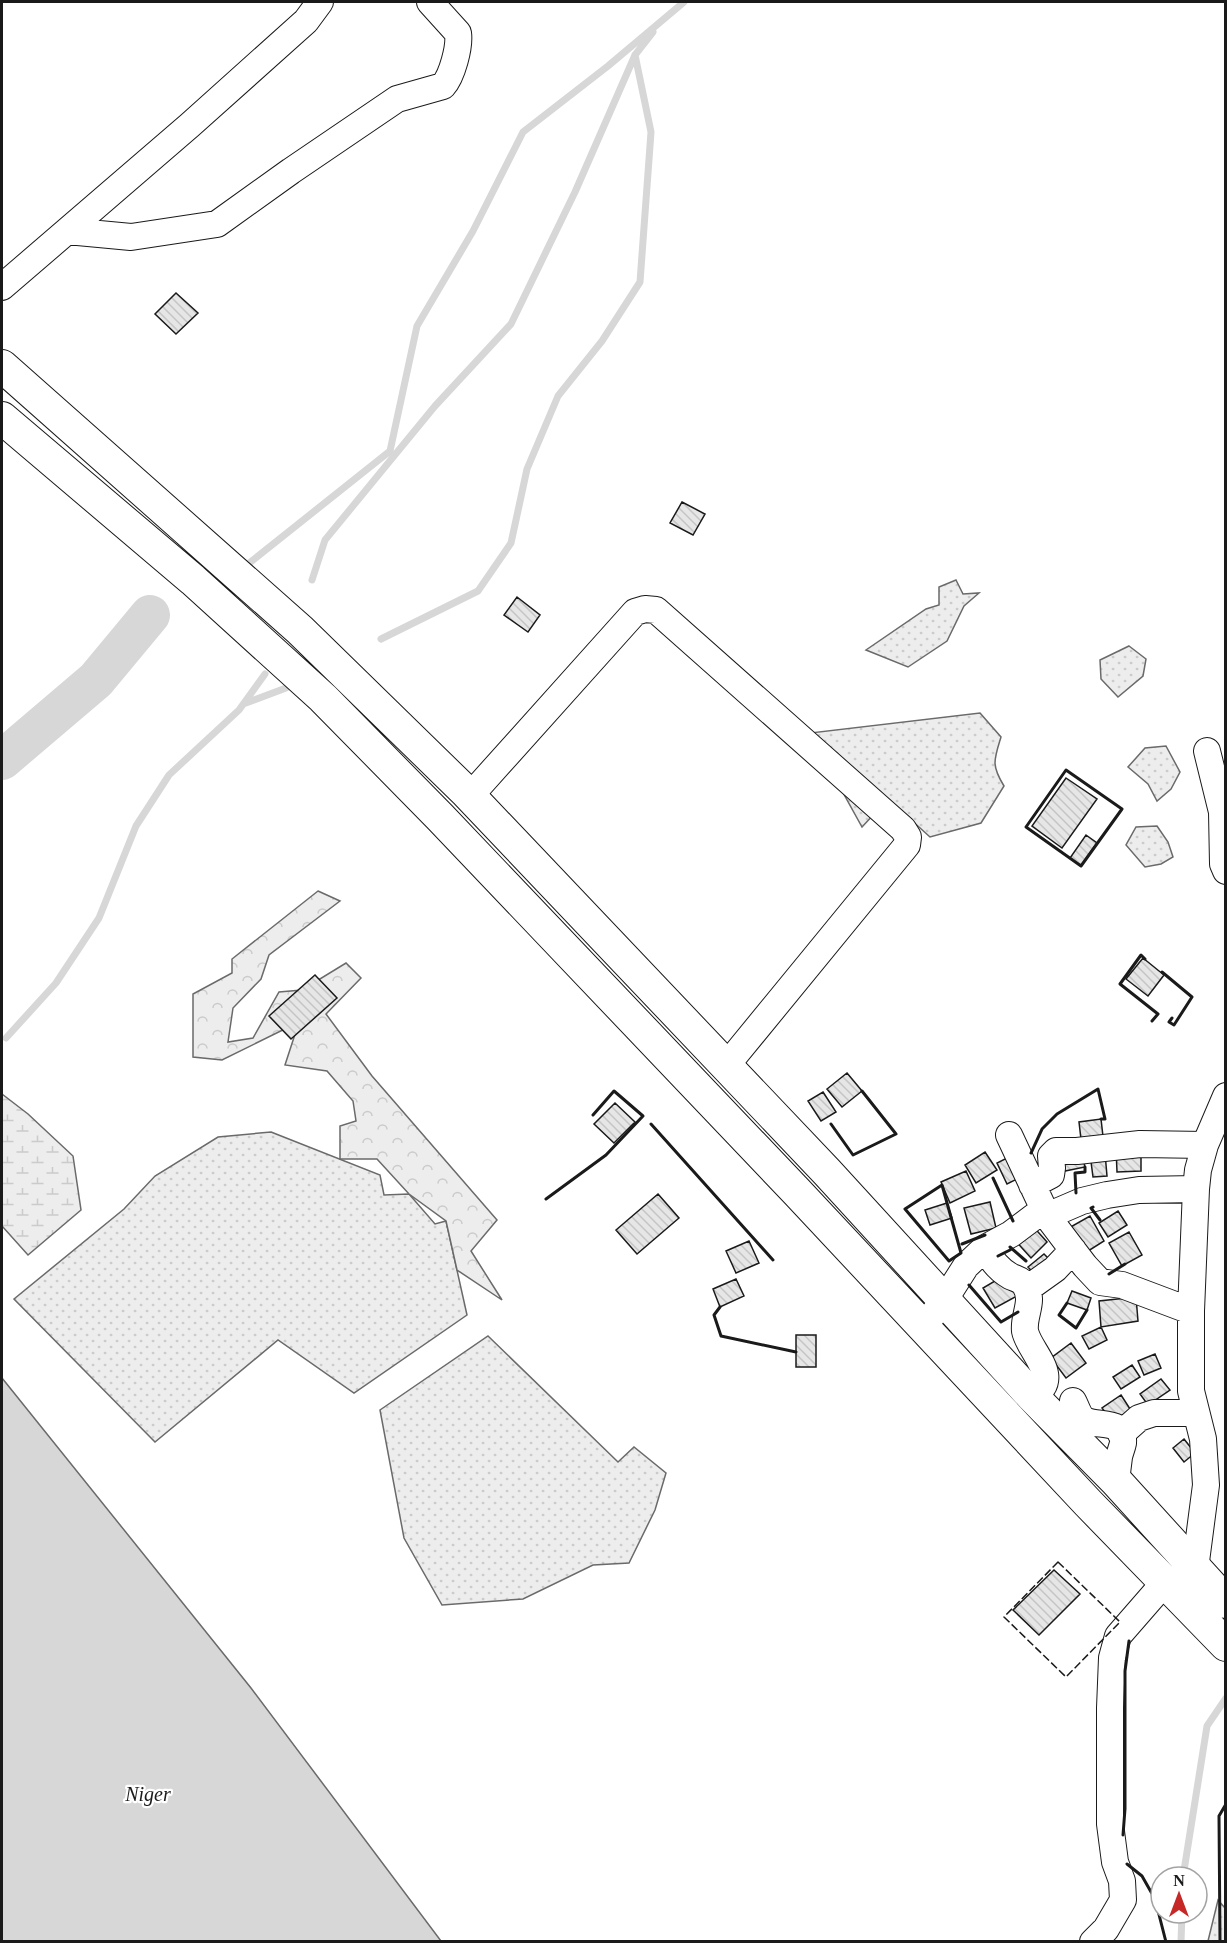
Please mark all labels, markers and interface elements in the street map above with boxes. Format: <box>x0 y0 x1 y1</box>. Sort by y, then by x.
water label: Niger <box>124 1783 171 1806</box>
north arrow <box>1149 1865 1209 1925</box>
text: N <box>1173 1872 1185 1889</box>

